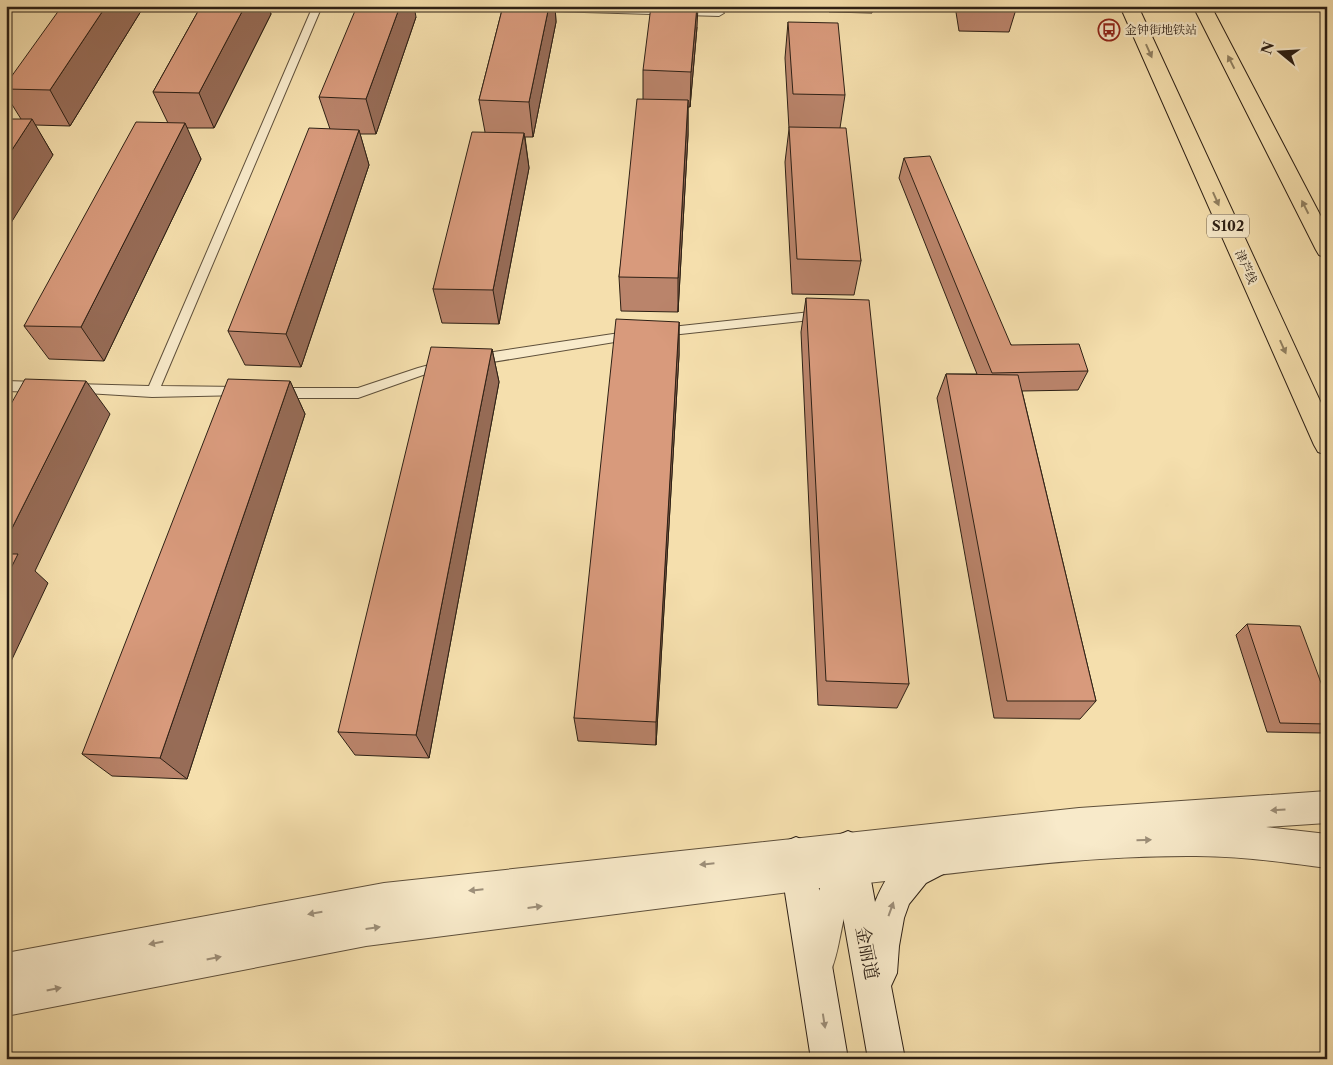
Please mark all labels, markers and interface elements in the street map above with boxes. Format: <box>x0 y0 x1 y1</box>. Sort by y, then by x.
bus stop icon: 金钟街地铁站 <box>1097 18 1121 42</box>
place label: 金钟街地铁站 <box>1125 22 1197 37</box>
north arrow <box>1256 28 1306 78</box>
text: N <box>1257 39 1278 57</box>
one-way arrow <box>1145 44 1153 58</box>
one-way arrow <box>1227 55 1235 69</box>
one-way arrow <box>1212 192 1220 206</box>
one-way arrow <box>1301 200 1309 214</box>
road number: S102 <box>1207 215 1249 238</box>
street label: 津芦线 <box>1232 247 1261 286</box>
one-way arrow <box>1279 340 1287 354</box>
one-way arrow <box>1270 807 1286 815</box>
one-way arrow <box>1136 836 1152 844</box>
one-way arrow <box>699 860 715 868</box>
one-way arrow <box>468 886 484 894</box>
one-way arrow <box>888 902 895 917</box>
one-way arrow <box>527 903 543 911</box>
one-way arrow <box>307 909 323 917</box>
one-way arrow <box>366 924 382 932</box>
street label: 金丽道 <box>851 924 883 982</box>
one-way arrow <box>147 939 163 947</box>
one-way arrow <box>206 953 222 961</box>
one-way arrow <box>47 984 63 992</box>
one-way arrow <box>820 1014 828 1030</box>

